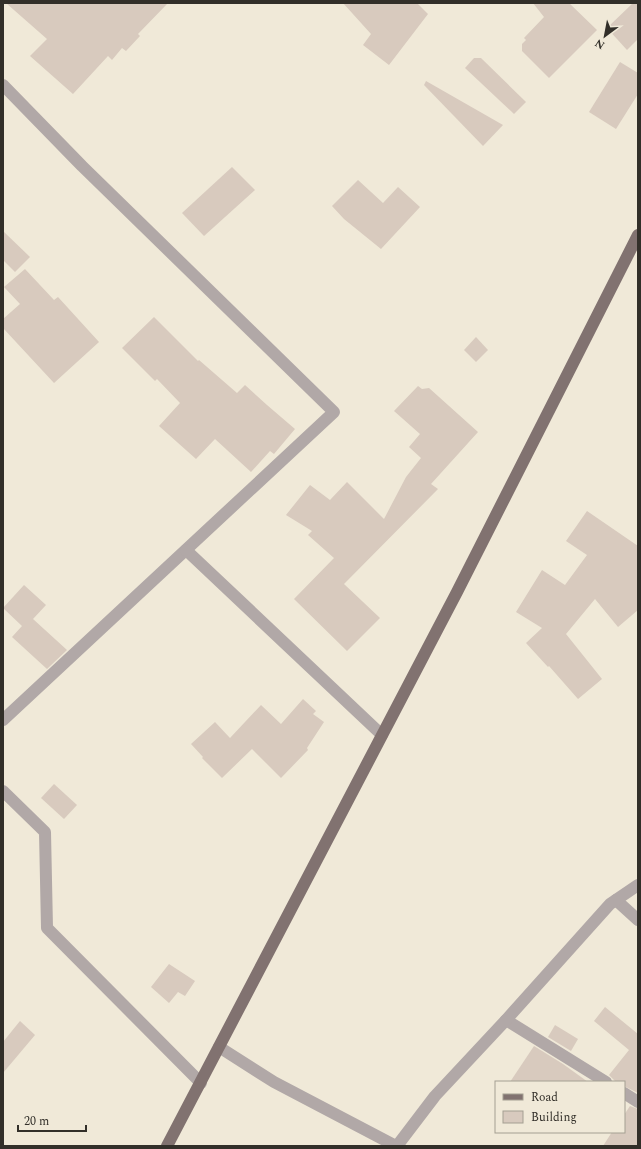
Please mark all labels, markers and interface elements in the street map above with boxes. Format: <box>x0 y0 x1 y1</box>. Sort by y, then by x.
north arrow <box>585 16 625 56</box>
text: N <box>592 34 608 54</box>
legend <box>495 1081 625 1133</box>
text: Road <box>531 1088 558 1107</box>
scale bar <box>18 1107 86 1133</box>
text: Building <box>531 1108 577 1127</box>
text: 20 m <box>24 1112 49 1131</box>

